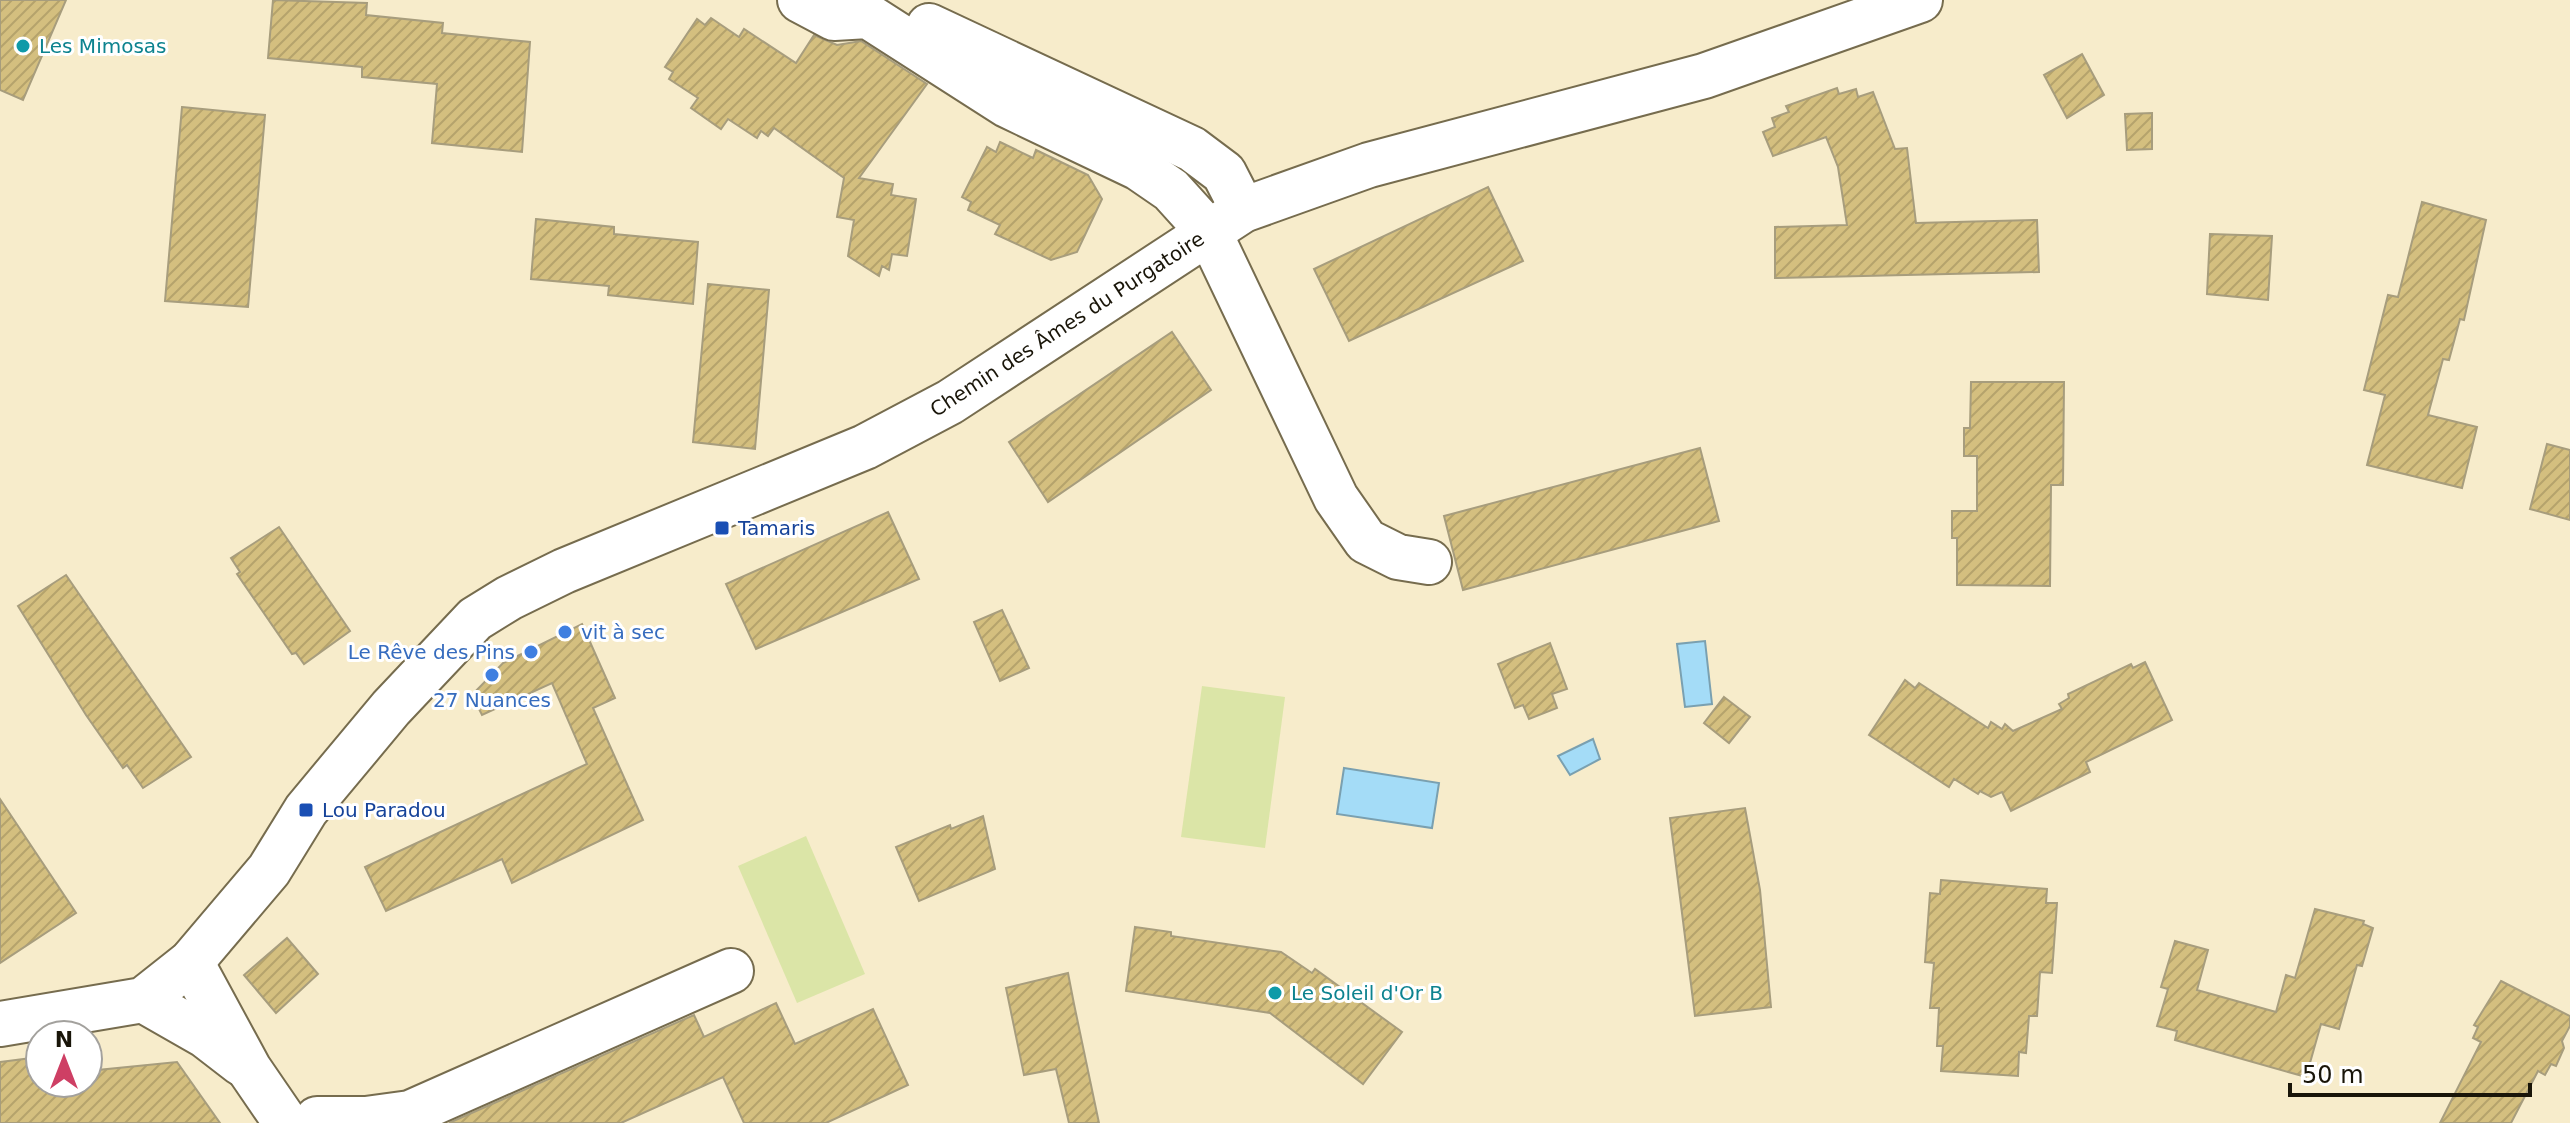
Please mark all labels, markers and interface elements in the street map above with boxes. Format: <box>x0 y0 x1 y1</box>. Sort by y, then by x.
place label: Les Mimosas <box>39 34 167 58</box>
marker: Les Mimosas <box>14 37 32 55</box>
street label: Chemin des Âmes du Purgatoire <box>926 226 1208 422</box>
place label: Tamaris <box>737 516 815 540</box>
marker: Tamaris <box>713 519 731 537</box>
place label: vit à sec <box>581 620 665 644</box>
marker: vit à sec <box>556 623 574 641</box>
place label: Le Rêve des Pins <box>348 640 515 664</box>
marker: Le Rêve des Pins <box>522 643 540 661</box>
marker: 27 Nuances <box>483 666 501 684</box>
place label: 27 Nuances <box>433 688 551 712</box>
place label: Lou Paradou <box>322 798 446 822</box>
marker: Lou Paradou <box>297 801 315 819</box>
place label: Le Soleil d'Or B <box>1291 981 1443 1005</box>
marker: Le Soleil d'Or B <box>1266 984 1284 1002</box>
north arrow <box>24 1019 104 1099</box>
text: N <box>55 1027 73 1052</box>
scale bar <box>2290 1047 2530 1097</box>
text: 50 m <box>2302 1061 2364 1089</box>

